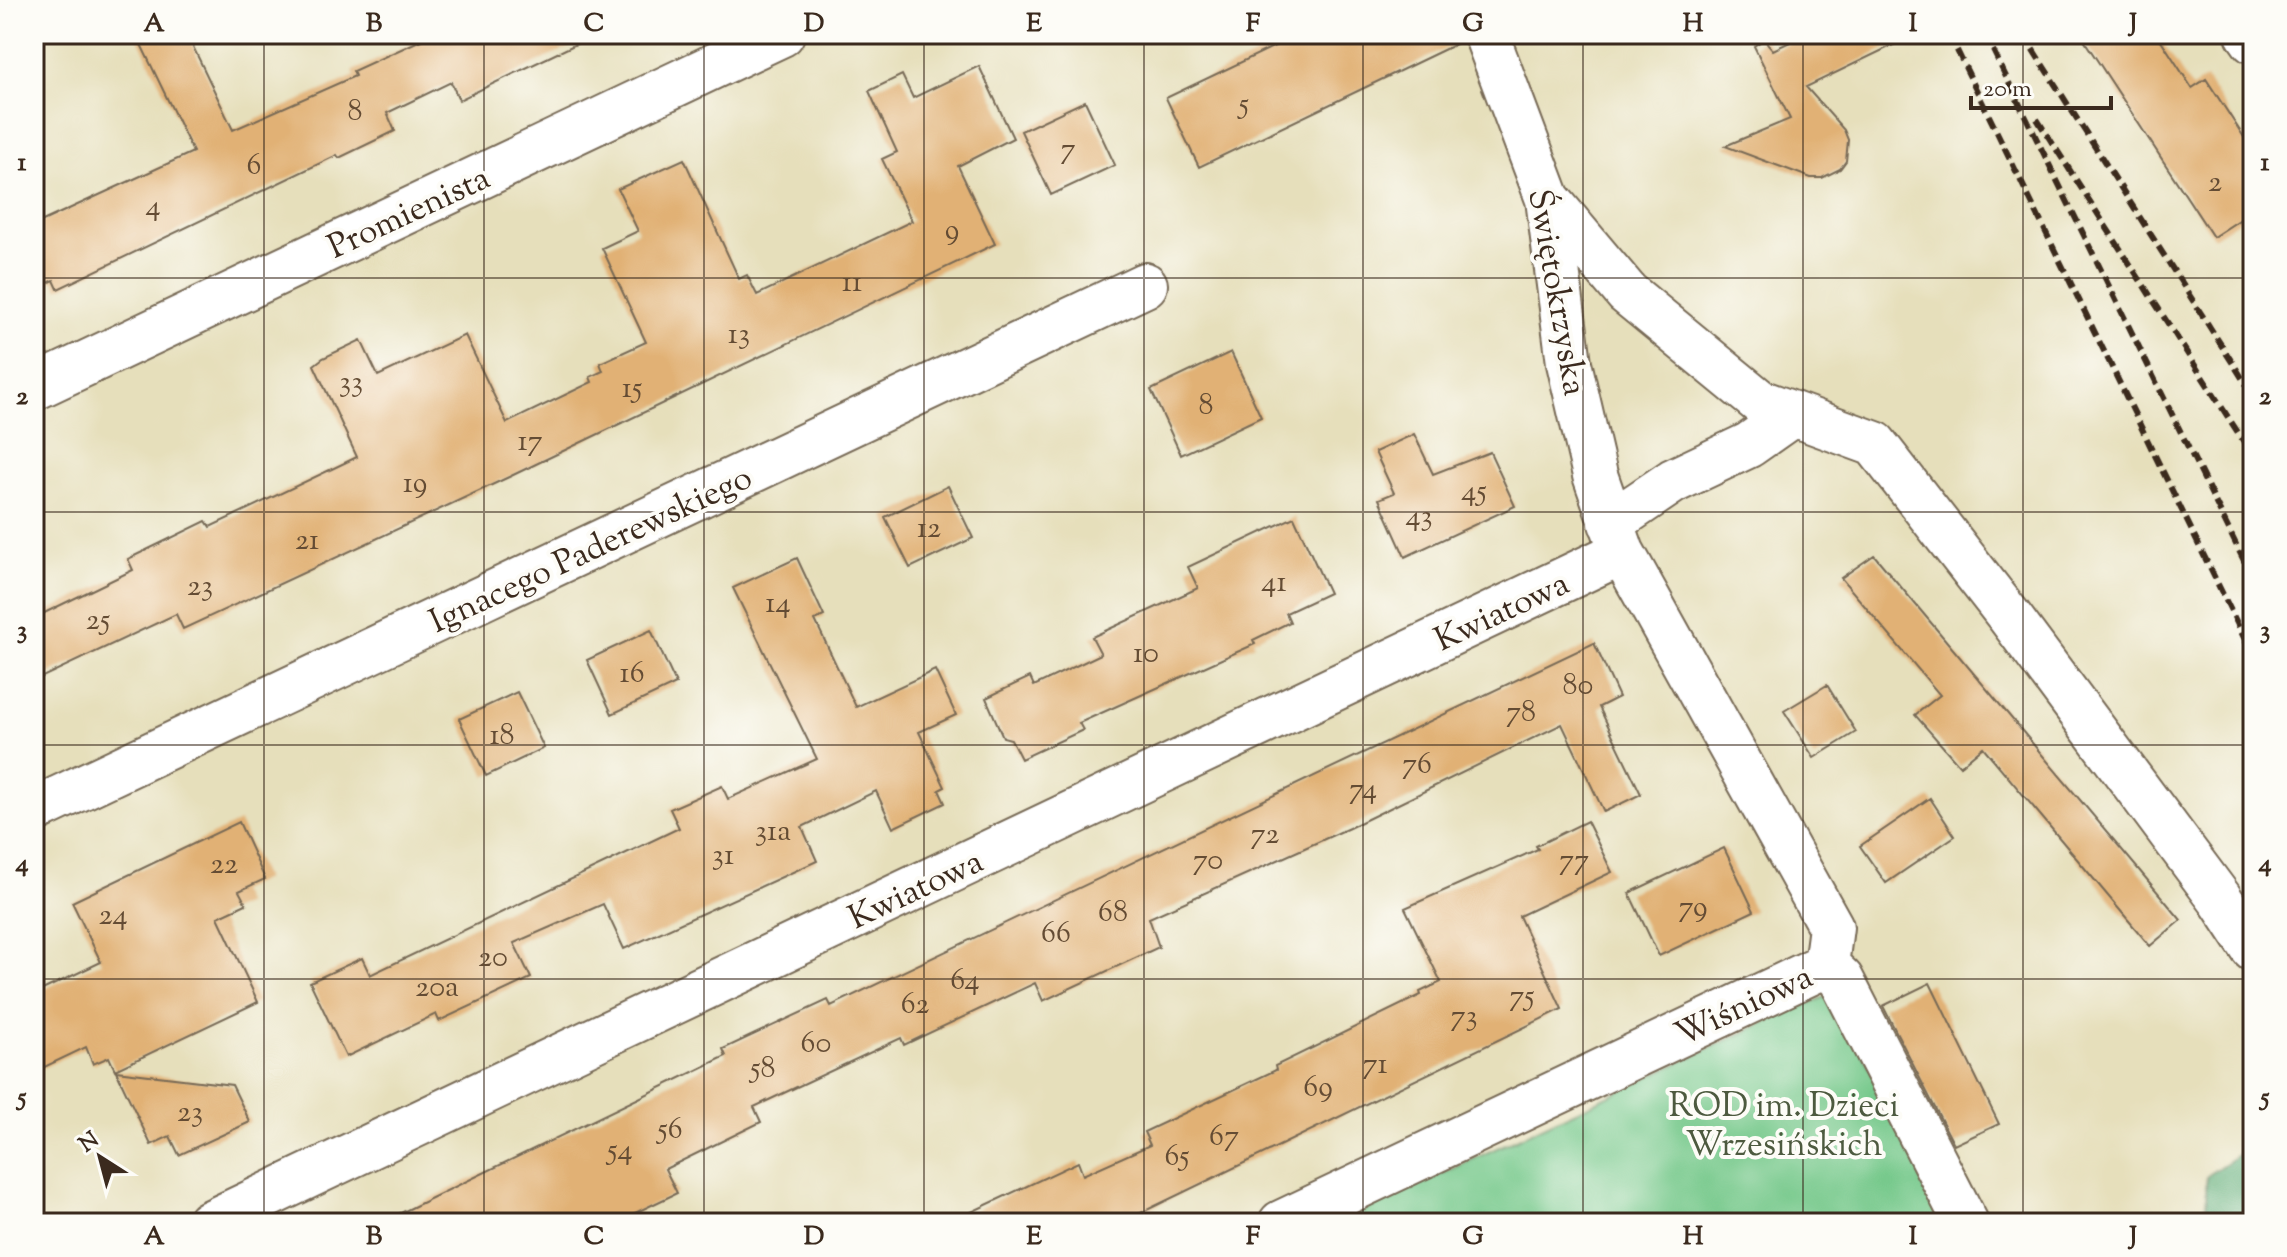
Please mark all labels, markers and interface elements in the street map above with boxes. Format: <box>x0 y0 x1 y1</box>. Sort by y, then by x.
text: A <box>143 6 165 43</box>
text: B <box>366 6 383 43</box>
text: C <box>584 6 604 43</box>
text: D <box>804 6 824 43</box>
text: E <box>1026 6 1042 43</box>
text: F <box>1246 6 1261 43</box>
text: G <box>1462 6 1484 43</box>
text: H <box>1683 6 1704 43</box>
text: I <box>1909 6 1918 43</box>
text: J <box>2127 6 2137 43</box>
scale bar <box>1971 60 2111 110</box>
text: 20 m <box>1983 73 2032 107</box>
house number: 5 <box>1237 84 1249 127</box>
house number: 8 <box>348 91 363 134</box>
house number: 7 <box>1060 129 1076 172</box>
text: 1 <box>18 145 27 182</box>
house number: 6 <box>247 145 261 188</box>
text: 1 <box>2261 145 2270 182</box>
street label: Promienista <box>320 155 499 273</box>
house number: 2 <box>2208 162 2222 205</box>
street label: Świętokrzyska <box>1513 185 1598 400</box>
house number: 4 <box>145 186 161 229</box>
house number: 9 <box>945 210 959 253</box>
house number: 11 <box>842 262 862 305</box>
house number: 13 <box>728 314 750 357</box>
house number: 33 <box>339 362 363 405</box>
house number: 15 <box>622 368 642 411</box>
text: 2 <box>16 379 29 416</box>
text: 2 <box>2259 379 2272 416</box>
house number: 8 <box>1199 385 1214 428</box>
house number: 17 <box>517 421 543 464</box>
street label: Ignacego Paderewskiego <box>422 455 761 648</box>
house number: 19 <box>403 463 427 506</box>
house number: 45 <box>1461 471 1487 514</box>
house number: 43 <box>1405 496 1433 539</box>
house number: 12 <box>917 508 941 551</box>
house number: 21 <box>295 520 319 563</box>
street label: Kwiatowa <box>1427 561 1578 666</box>
house number: 41 <box>1261 562 1287 605</box>
house number: 23 <box>187 566 213 609</box>
house number: 14 <box>765 583 791 626</box>
house number: 25 <box>86 600 110 643</box>
text: 3 <box>17 613 27 650</box>
text: 3 <box>2260 613 2270 650</box>
house number: 10 <box>1133 633 1159 676</box>
house number: 16 <box>619 653 645 696</box>
house number: 80 <box>1563 665 1593 708</box>
house number: 78 <box>1506 692 1536 735</box>
house number: 18 <box>489 715 515 758</box>
house number: 76 <box>1402 744 1432 787</box>
house number: 74 <box>1349 769 1377 812</box>
house number: 31a <box>755 811 791 854</box>
house number: 72 <box>1251 814 1279 857</box>
house number: 31 <box>712 835 734 878</box>
street label: Kwiatowa <box>841 839 992 944</box>
house number: 70 <box>1193 840 1223 883</box>
house number: 77 <box>1559 840 1589 883</box>
house number: 22 <box>210 844 238 887</box>
text: 4 <box>14 846 29 883</box>
text: 4 <box>2257 846 2272 883</box>
house number: 79 <box>1678 887 1708 930</box>
house number: 68 <box>1098 892 1128 935</box>
house number: 24 <box>98 895 128 938</box>
house number: 66 <box>1041 913 1071 956</box>
house number: 20 <box>478 937 508 980</box>
street label: Wiśniowa <box>1667 954 1821 1060</box>
house number: 64 <box>950 960 980 1003</box>
house number: 20a <box>415 967 459 1010</box>
house number: 75 <box>1509 976 1535 1019</box>
house number: 62 <box>901 984 929 1027</box>
house number: 73 <box>1450 996 1478 1039</box>
house number: 60 <box>801 1023 831 1066</box>
house number: 71 <box>1362 1044 1388 1087</box>
house number: 58 <box>748 1048 776 1091</box>
house number: 69 <box>1303 1067 1333 1110</box>
text: 5 <box>16 1080 27 1117</box>
text: 5 <box>2259 1080 2270 1117</box>
park label: ROD im. Dzieci Wrzesińskich <box>1669 1083 1899 1171</box>
house number: 23 <box>177 1092 203 1135</box>
house number: 56 <box>655 1109 683 1152</box>
house number: 67 <box>1209 1116 1239 1159</box>
north arrow <box>60 1117 140 1197</box>
text: N <box>73 1125 107 1161</box>
house number: 54 <box>605 1130 633 1173</box>
house number: 65 <box>1164 1136 1190 1179</box>
text: A <box>143 1219 165 1256</box>
text: B <box>366 1219 383 1256</box>
text: C <box>584 1219 604 1256</box>
text: D <box>804 1219 824 1256</box>
text: E <box>1026 1219 1042 1256</box>
text: F <box>1246 1219 1261 1256</box>
text: G <box>1462 1219 1484 1256</box>
text: H <box>1683 1219 1704 1256</box>
text: I <box>1909 1219 1918 1256</box>
text: J <box>2127 1219 2137 1256</box>

